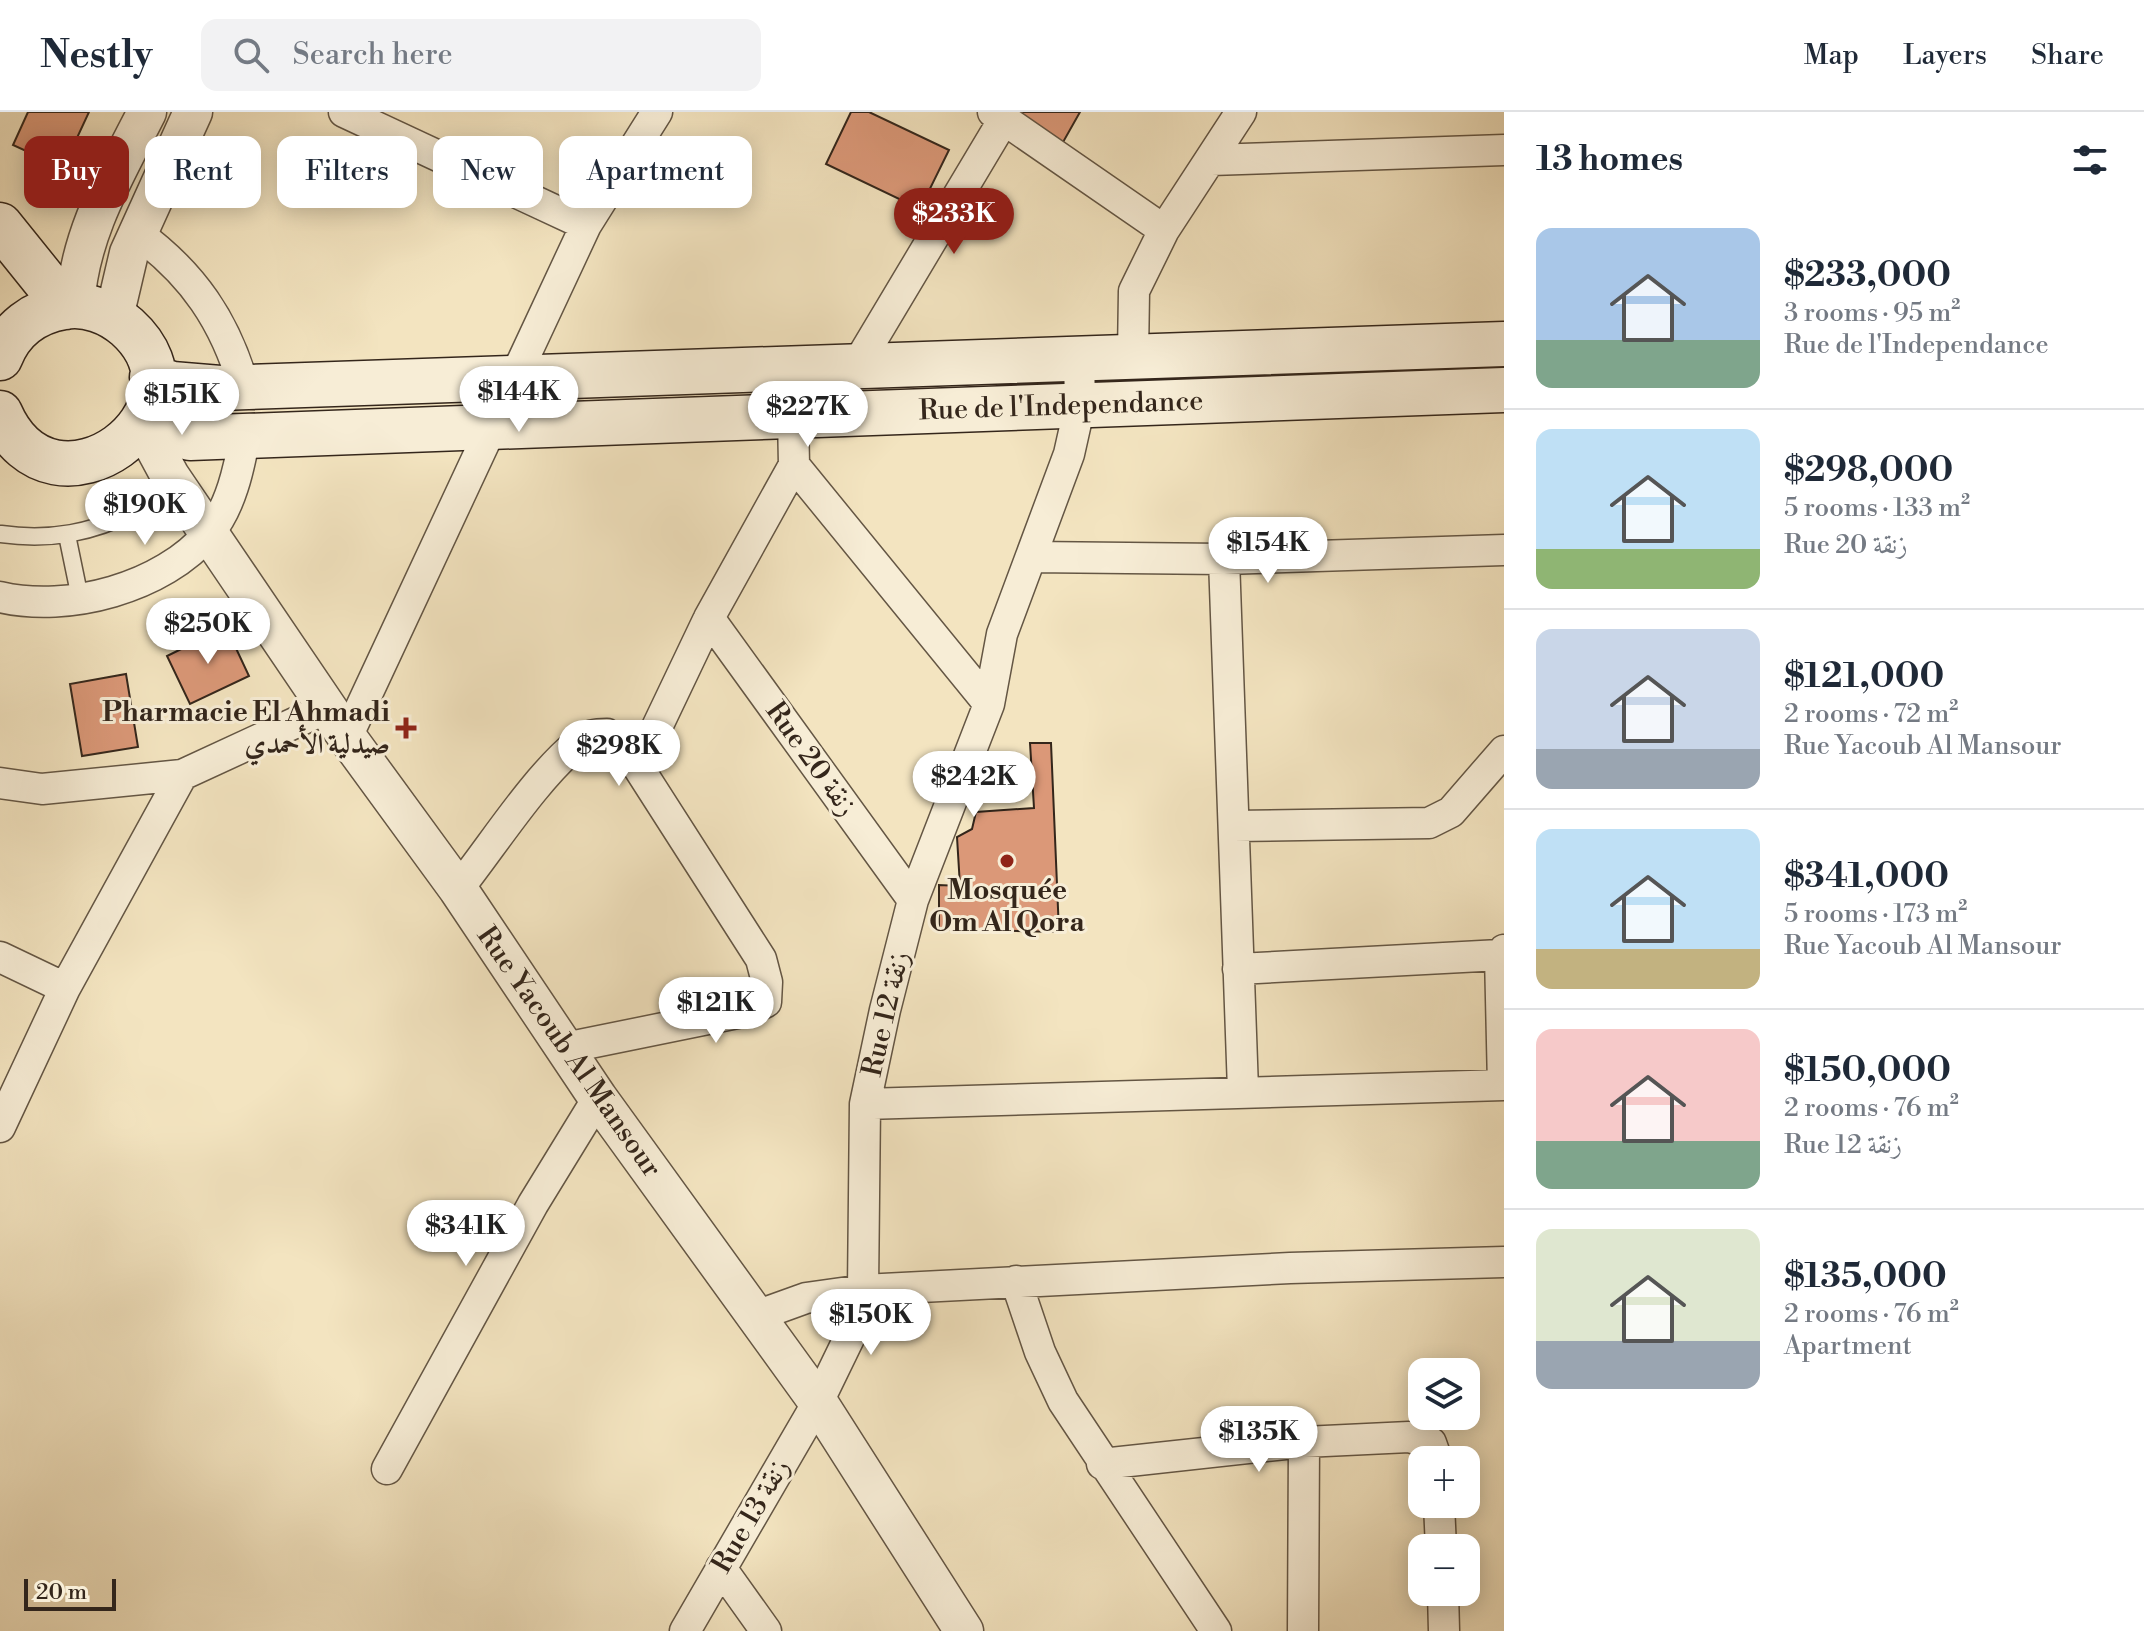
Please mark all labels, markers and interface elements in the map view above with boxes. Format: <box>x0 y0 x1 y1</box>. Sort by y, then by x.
search box <box>201 19 761 91</box>
text: Nestly <box>40 32 153 79</box>
icon: search <box>229 33 273 77</box>
text: Search here <box>293 36 453 74</box>
text: Map <box>1804 38 1859 73</box>
text: Layers <box>1903 38 1987 73</box>
text: Share <box>2031 38 2104 73</box>
chip: Buy <box>24 136 129 208</box>
chip: Rent <box>145 136 261 208</box>
chip: Filters <box>277 136 417 208</box>
chip: New <box>433 136 543 208</box>
chip: Apartment <box>559 136 752 208</box>
icon: filters <box>2068 138 2112 182</box>
text: 13 homes <box>1536 139 1683 181</box>
pin: $233K <box>898 188 1010 256</box>
text: $233K <box>912 198 996 230</box>
text: $233,000 <box>1784 255 1951 297</box>
icon: home <box>1600 260 1696 356</box>
text: 3 rooms · 95 m² <box>1784 297 1960 329</box>
text: Rue de l'Independance <box>1784 329 2049 361</box>
pin: $144K <box>463 366 575 434</box>
pin: $151K <box>126 369 238 437</box>
text: $144K <box>477 376 561 408</box>
text: $151K <box>143 379 221 411</box>
pin: $227K <box>752 381 864 449</box>
street label: Rue de l'Independance <box>918 384 1204 428</box>
text: $227K <box>766 391 850 423</box>
text: $298,000 <box>1784 450 1953 492</box>
icon: home <box>1600 461 1696 557</box>
pin: $190K <box>89 479 201 547</box>
text: $190K <box>103 489 187 521</box>
text: 5 rooms · 133 m² <box>1784 492 1970 524</box>
pin: $154K <box>1212 517 1324 585</box>
text: $154K <box>1227 527 1309 559</box>
text: Rue 20 زنقة <box>1784 529 1908 561</box>
pin: $250K <box>152 598 264 666</box>
text: $250K <box>164 608 252 640</box>
text: $121,000 <box>1784 656 1944 698</box>
icon: home <box>1600 661 1696 757</box>
place label: Pharmacie El Ahmadi صيدلية الأحمدي <box>102 695 390 766</box>
street label: Rue 20 زنقة <box>758 695 864 823</box>
text: 2 rooms · 72 m² <box>1784 698 1958 730</box>
marker: Pharmacie El Ahmadi صيدلية الأحمدي <box>397 719 415 737</box>
pin: $298K <box>563 720 675 788</box>
text: $298K <box>576 730 662 762</box>
text: Rue Yacoub Al Mansour <box>1784 730 2061 762</box>
pin: $242K <box>918 751 1030 819</box>
text: $242K <box>931 761 1017 793</box>
marker: Mosquée Om Al Qora <box>998 852 1016 870</box>
text: $341,000 <box>1784 856 1949 898</box>
icon: home <box>1600 861 1696 957</box>
place label: Mosquée Om Al Qora <box>929 873 1086 940</box>
text: 5 rooms · 173 m² <box>1784 898 1967 930</box>
street label: Rue Yacoub Al Mansour <box>469 920 669 1184</box>
text: Rue Yacoub Al Mansour <box>1784 930 2061 962</box>
street label: Rue 12 زنقة <box>855 948 917 1080</box>
pin: $121K <box>660 977 772 1045</box>
text: $121K <box>677 987 755 1019</box>
text: $150,000 <box>1784 1050 1951 1092</box>
icon: home <box>1600 1061 1696 1157</box>
text: 2 rooms · 76 m² <box>1784 1092 1959 1124</box>
text: Rue 12 زنقة <box>1784 1129 1902 1161</box>
pin: $341K <box>410 1200 522 1268</box>
text: $341K <box>425 1210 507 1242</box>
text: $135,000 <box>1784 1256 1947 1298</box>
icon: home <box>1600 1261 1696 1357</box>
pin: $150K <box>815 1289 927 1357</box>
text: 2 rooms · 76 m² <box>1784 1298 1959 1330</box>
text: $150K <box>829 1299 913 1331</box>
text: Apartment <box>1784 1330 1912 1362</box>
map controls <box>1408 1358 1480 1606</box>
button: layers <box>1408 1358 1480 1430</box>
pin: $135K <box>1203 1406 1315 1474</box>
text: $135K <box>1219 1416 1299 1448</box>
button: + <box>1408 1446 1480 1518</box>
street label: Rue 13 زنقة <box>704 1453 798 1579</box>
button: − <box>1408 1534 1480 1606</box>
scale bar <box>24 1575 116 1611</box>
text: 20 m <box>36 1579 87 1606</box>

